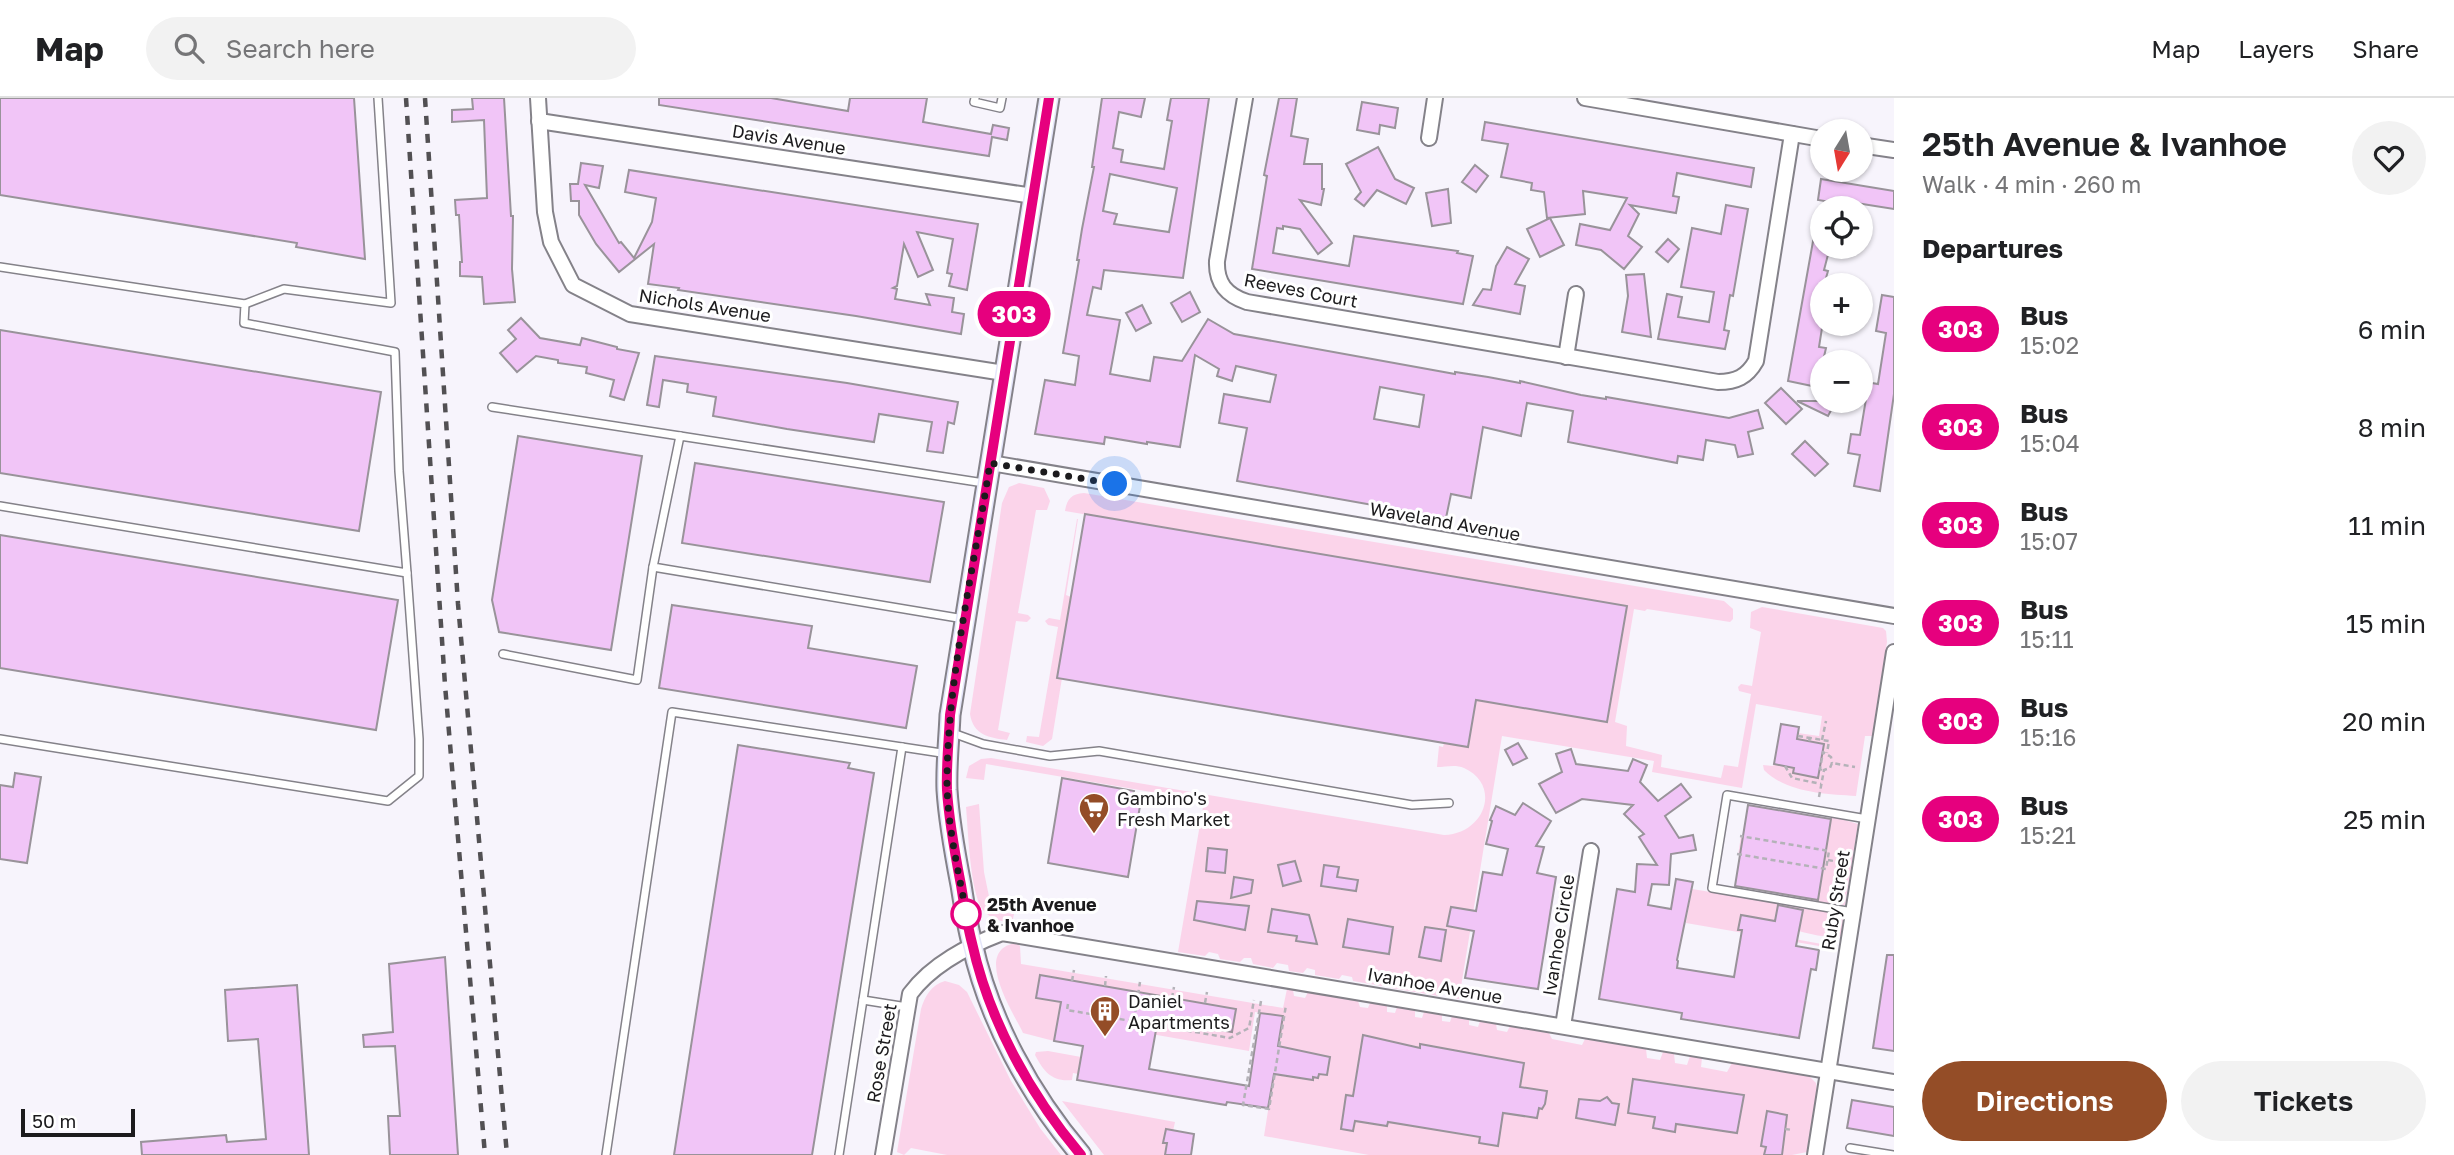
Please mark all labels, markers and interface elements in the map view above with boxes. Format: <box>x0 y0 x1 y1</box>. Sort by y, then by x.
search box <box>146 17 636 80</box>
text: Map <box>35 29 104 68</box>
icon: search <box>170 29 208 67</box>
text: Search here <box>226 33 375 64</box>
text: Map <box>2151 34 2200 63</box>
text: Layers <box>2238 34 2314 63</box>
text: Share <box>2352 34 2419 63</box>
street label: Davis Avenue <box>731 119 847 159</box>
north arrow <box>1810 119 1872 182</box>
map controls <box>1810 119 1873 413</box>
button: heart <box>2352 121 2426 195</box>
text: 25th Avenue & Ivanhoe <box>1922 124 2287 163</box>
text: Walk · 4 min · 260 m <box>1922 170 2141 198</box>
button: locate <box>1810 196 1873 259</box>
text: Departures <box>1922 233 2063 264</box>
street label: Reeves Court <box>1242 268 1360 312</box>
button: + <box>1810 273 1873 336</box>
street label: Nichols Avenue <box>637 284 773 326</box>
line badge: 303 <box>974 291 1054 337</box>
text: 303 <box>992 299 1036 328</box>
text: Bus <box>2020 300 2068 331</box>
text: 303 <box>1938 314 1983 343</box>
text: 6 min <box>2358 314 2426 345</box>
text: 15:02 <box>2020 331 2079 359</box>
button: − <box>1810 350 1873 413</box>
text: Bus <box>2020 398 2068 429</box>
text: 303 <box>1938 412 1983 441</box>
text: 8 min <box>2358 412 2426 443</box>
text: 15:04 <box>2020 429 2080 457</box>
your location <box>1097 466 1132 501</box>
text: Bus <box>2020 496 2068 527</box>
street label: Waveland Avenue <box>1368 497 1522 545</box>
text: 303 <box>1938 510 1983 539</box>
text: 11 min <box>2348 510 2426 541</box>
text: 15:07 <box>2020 527 2078 555</box>
text: Bus <box>2020 594 2068 625</box>
text: 303 <box>1938 608 1983 637</box>
text: 15 min <box>2346 608 2426 639</box>
text: 15:11 <box>2020 625 2074 653</box>
text: Bus <box>2020 692 2068 723</box>
text: 303 <box>1938 706 1983 735</box>
text: 20 min <box>2342 706 2426 737</box>
text: 15:16 <box>2020 723 2076 751</box>
place label: Gambino's Fresh Market <box>1117 787 1230 830</box>
text: Bus <box>2020 790 2068 821</box>
supermarket icon: Gambino's Fresh Market <box>1077 791 1111 835</box>
text: 303 <box>1938 804 1983 833</box>
text: 25 min <box>2343 804 2426 835</box>
text: 15:21 <box>2020 821 2076 849</box>
street label: Ruby Street <box>1816 848 1854 952</box>
street label: Ivanhoe Circle <box>1538 873 1578 997</box>
place label: 25th Avenue & Ivanhoe <box>987 893 1097 936</box>
marker: 25th Avenue & Ivanhoe <box>951 899 981 929</box>
street label: Ivanhoe Avenue <box>1366 962 1504 1008</box>
place label: Daniel Apartments <box>1128 990 1230 1033</box>
building icon: Daniel Apartments <box>1088 994 1122 1038</box>
street label: Rose Street <box>861 1002 901 1104</box>
button: Directions <box>1922 1061 2167 1141</box>
button: Tickets <box>2181 1061 2426 1141</box>
scale bar <box>21 1106 135 1138</box>
text: 50 m <box>32 1109 76 1132</box>

